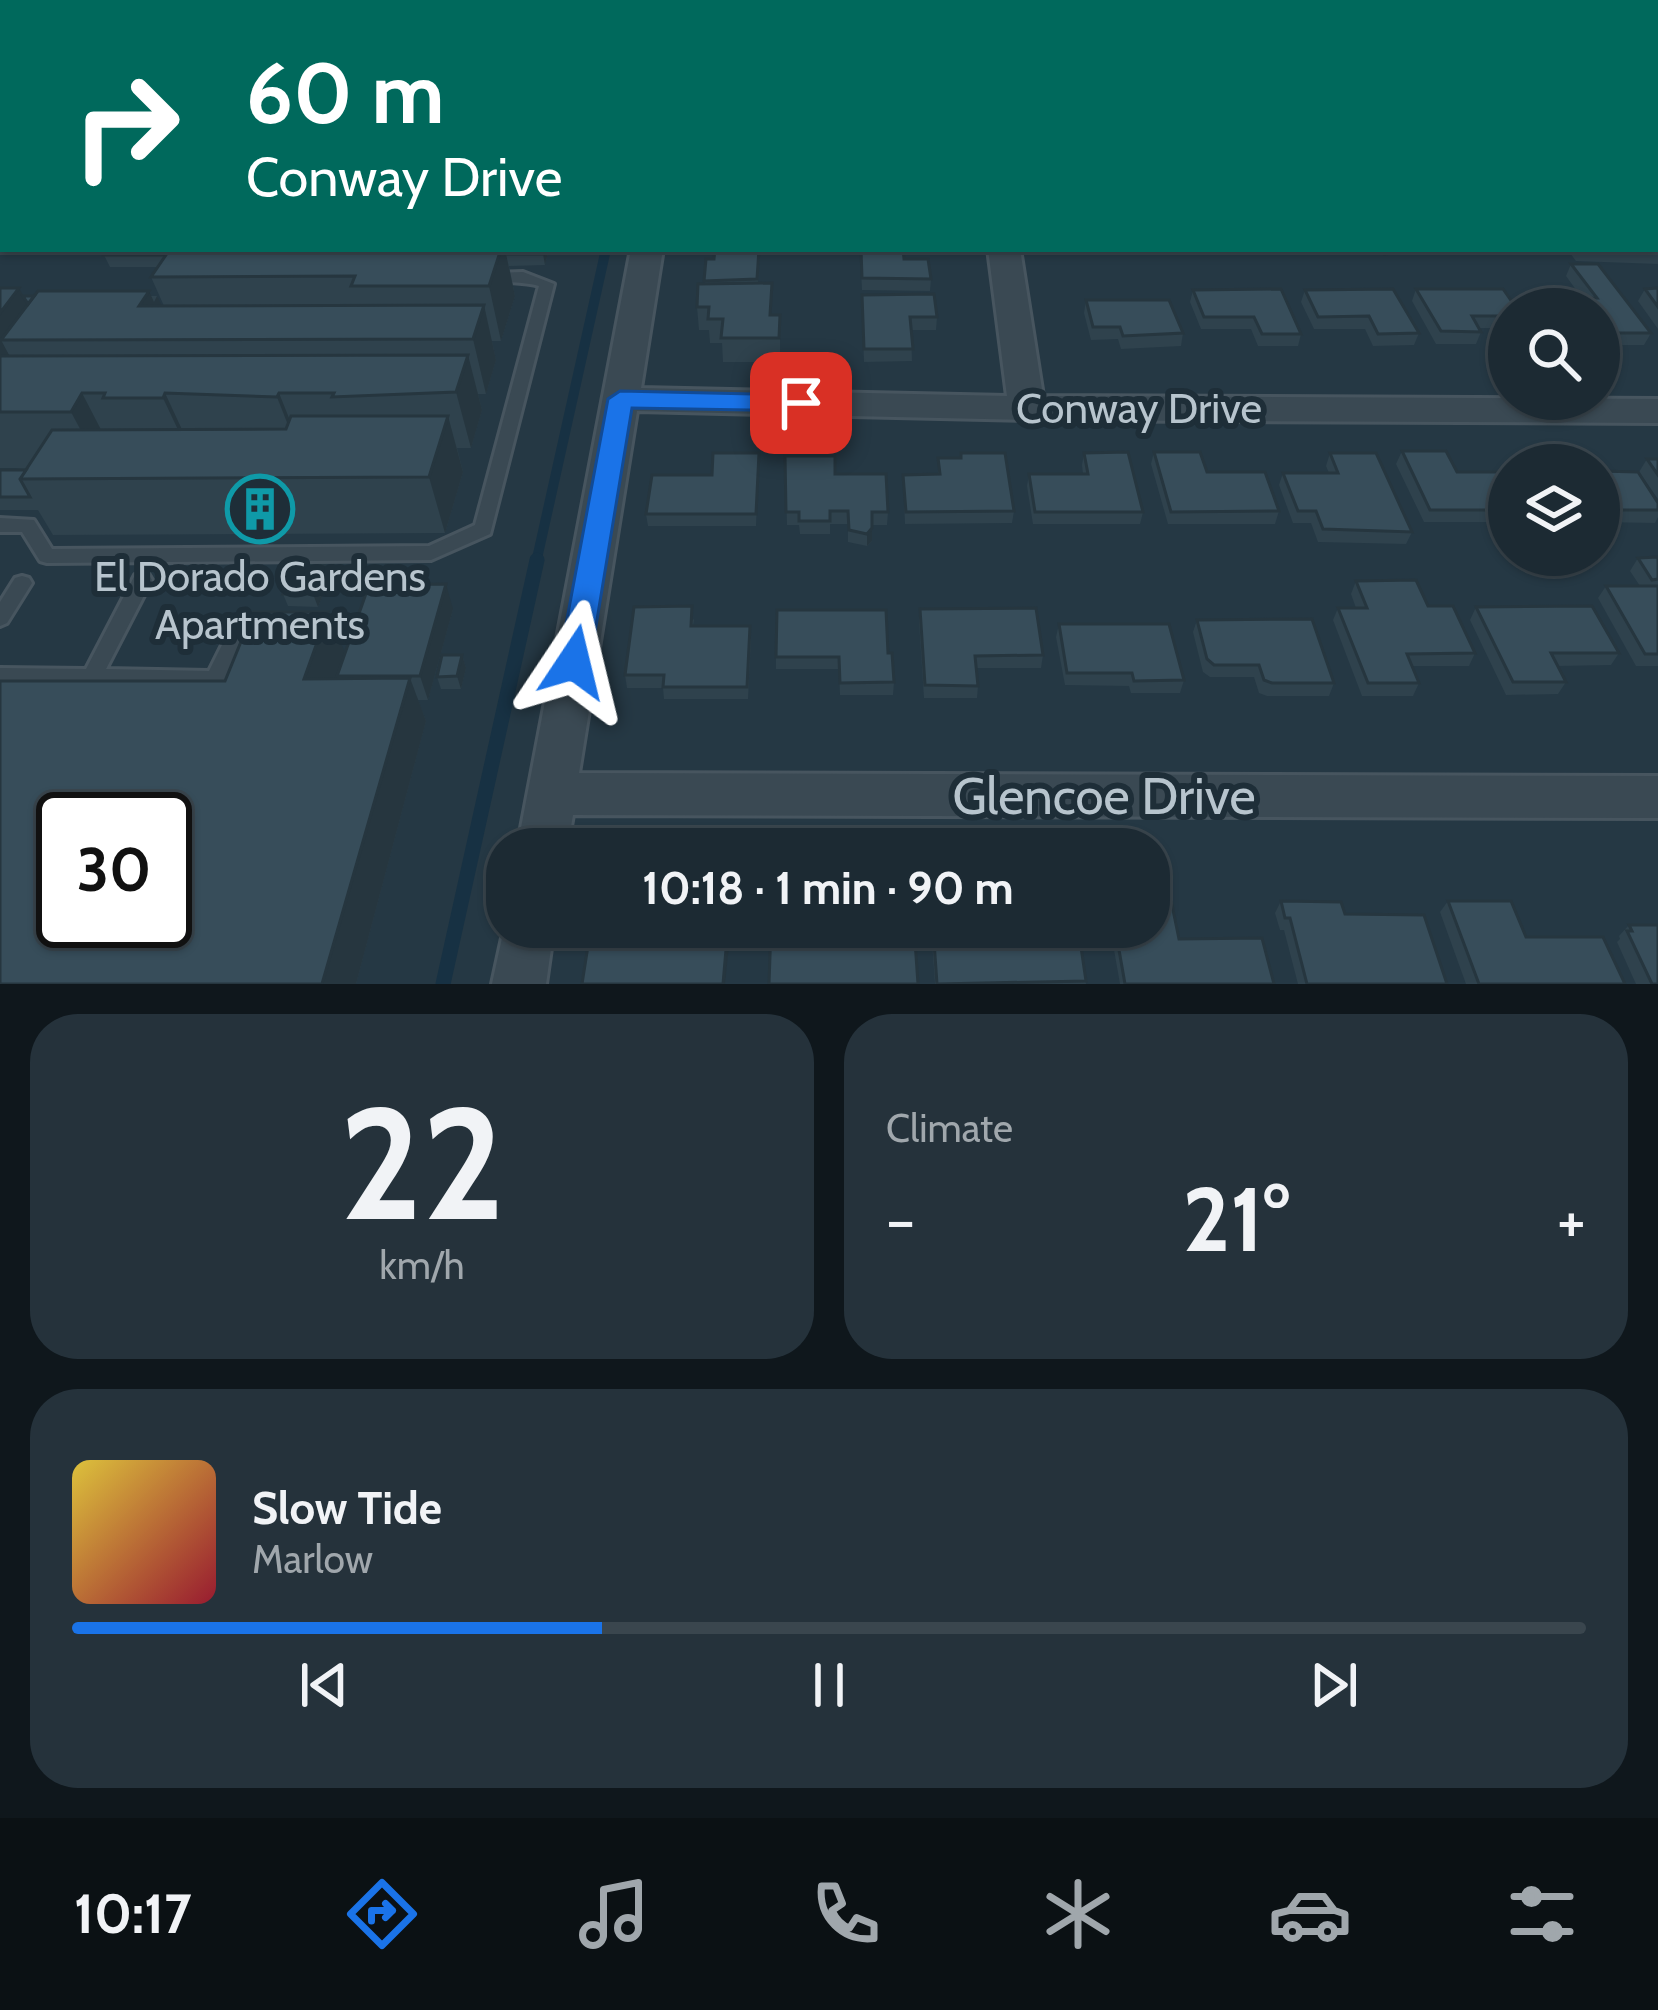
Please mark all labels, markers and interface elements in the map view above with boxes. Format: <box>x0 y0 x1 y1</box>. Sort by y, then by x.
text: 60 m <box>246 42 444 144</box>
icon: right <box>48 48 204 204</box>
text: Conway Drive <box>246 144 562 210</box>
map controls <box>1488 288 1620 576</box>
button: search <box>1488 288 1620 420</box>
pin <box>750 352 852 454</box>
icon: arrive <box>768 370 834 436</box>
street label: Conway Drive <box>1016 382 1262 434</box>
button: layers <box>1488 444 1620 576</box>
building icon: El Dorado Gardens Apartments <box>225 474 295 544</box>
place label: El Dorado Gardens Apartments <box>94 550 426 650</box>
position arrow <box>511 599 637 725</box>
street label: Glencoe Drive <box>952 765 1256 827</box>
speed limit sign: 30 <box>36 792 192 948</box>
text: 10:18 · 1 min · 90 m <box>642 861 1014 915</box>
text: 22 <box>339 1068 505 1258</box>
text: Climate <box>886 1104 1013 1152</box>
text: 21° <box>1183 1164 1289 1274</box>
text: − <box>886 1179 915 1260</box>
text: + <box>1557 1179 1586 1260</box>
text: km/h <box>379 1241 465 1289</box>
text: Slow Tide <box>252 1481 442 1535</box>
text: Marlow <box>252 1535 373 1583</box>
icon: previous <box>291 1652 357 1718</box>
icon: pause <box>796 1652 862 1718</box>
icon: next <box>1301 1652 1367 1718</box>
icon: directions <box>340 1872 424 1956</box>
icon: music <box>572 1872 656 1956</box>
icon: phone <box>804 1872 888 1956</box>
icon: climate <box>1036 1872 1120 1956</box>
icon: car <box>1268 1872 1352 1956</box>
icon: filters <box>1500 1872 1584 1956</box>
text: 10:17 <box>74 1881 192 1947</box>

